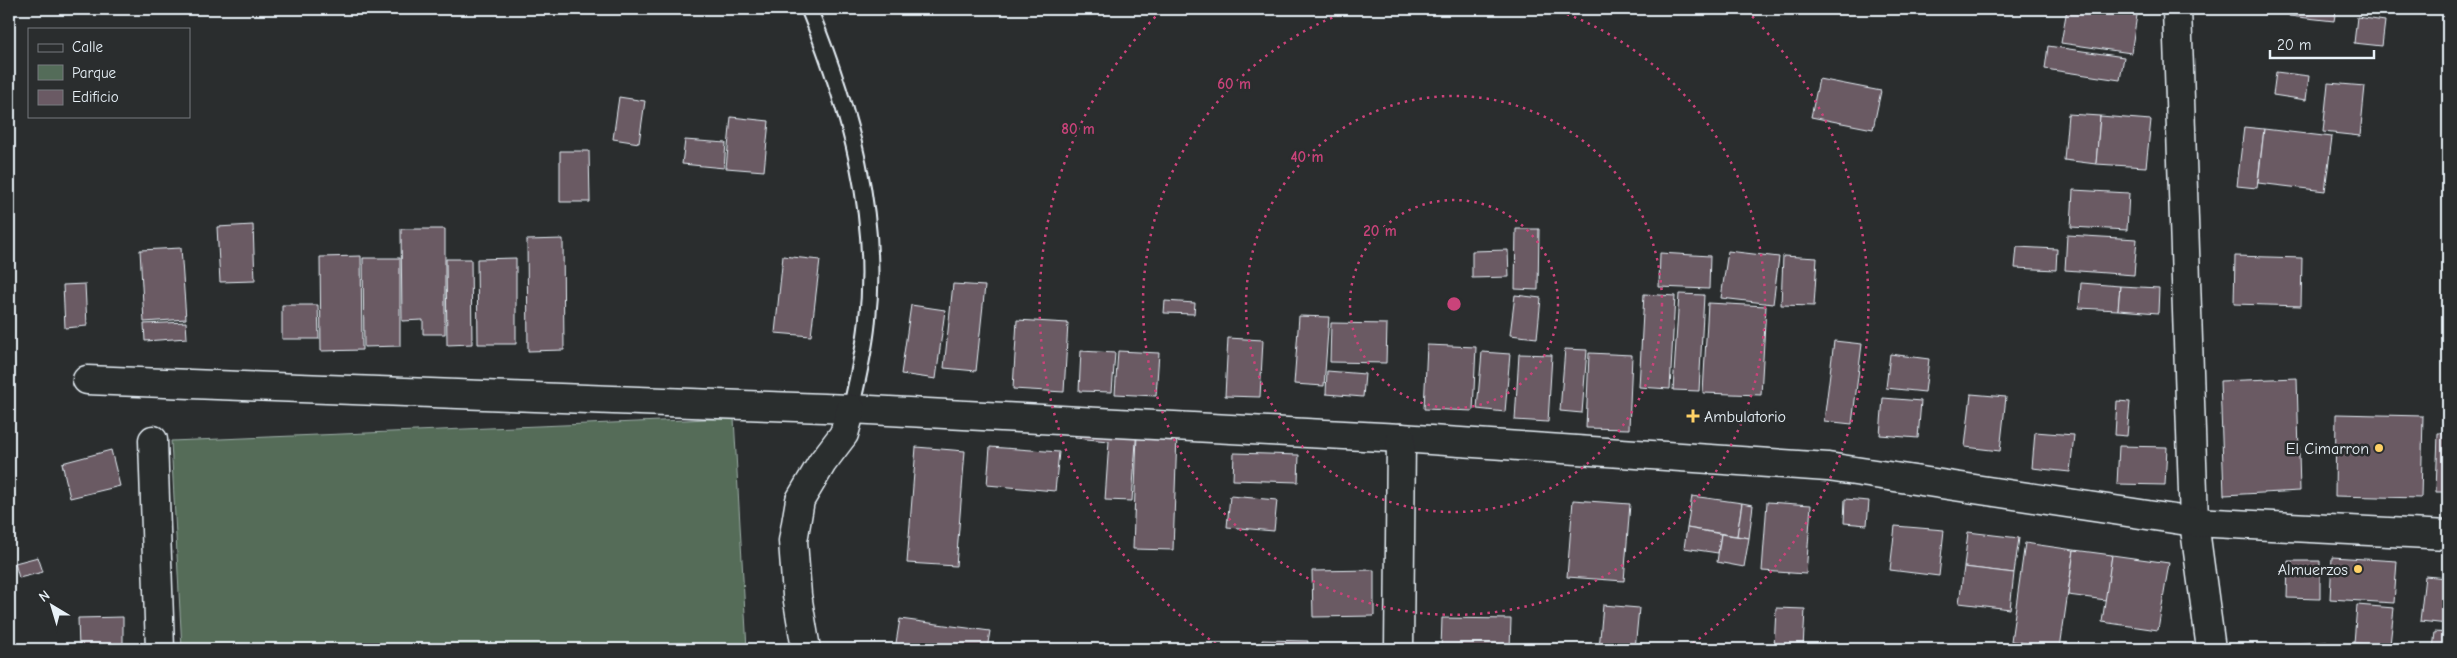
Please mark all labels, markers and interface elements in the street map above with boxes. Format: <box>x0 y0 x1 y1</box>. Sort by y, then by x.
legend <box>28 28 190 118</box>
scale bar <box>2270 28 2373 60</box>
text: 20 m <box>2277 36 2311 54</box>
text: Calle <box>72 38 104 56</box>
text: Parque <box>72 64 117 82</box>
text: 60 m <box>1217 75 1251 93</box>
text: Edificio <box>72 88 119 106</box>
text: 80 m <box>1061 120 1095 138</box>
text: 40 m <box>1291 148 1324 166</box>
text: 20 m <box>1363 222 1397 240</box>
centre of rings <box>1445 295 1463 313</box>
place label: Ambulatorio <box>1704 408 1786 426</box>
marker: Ambulatorio <box>1686 409 1700 423</box>
place label: El Cimarron <box>2286 440 2369 458</box>
marker: El Cimarron <box>2373 442 2385 454</box>
place label: Almuerzos <box>2278 561 2348 579</box>
marker: Almuerzos <box>2352 563 2364 575</box>
north arrow <box>28 580 78 630</box>
text: N <box>35 587 53 606</box>

